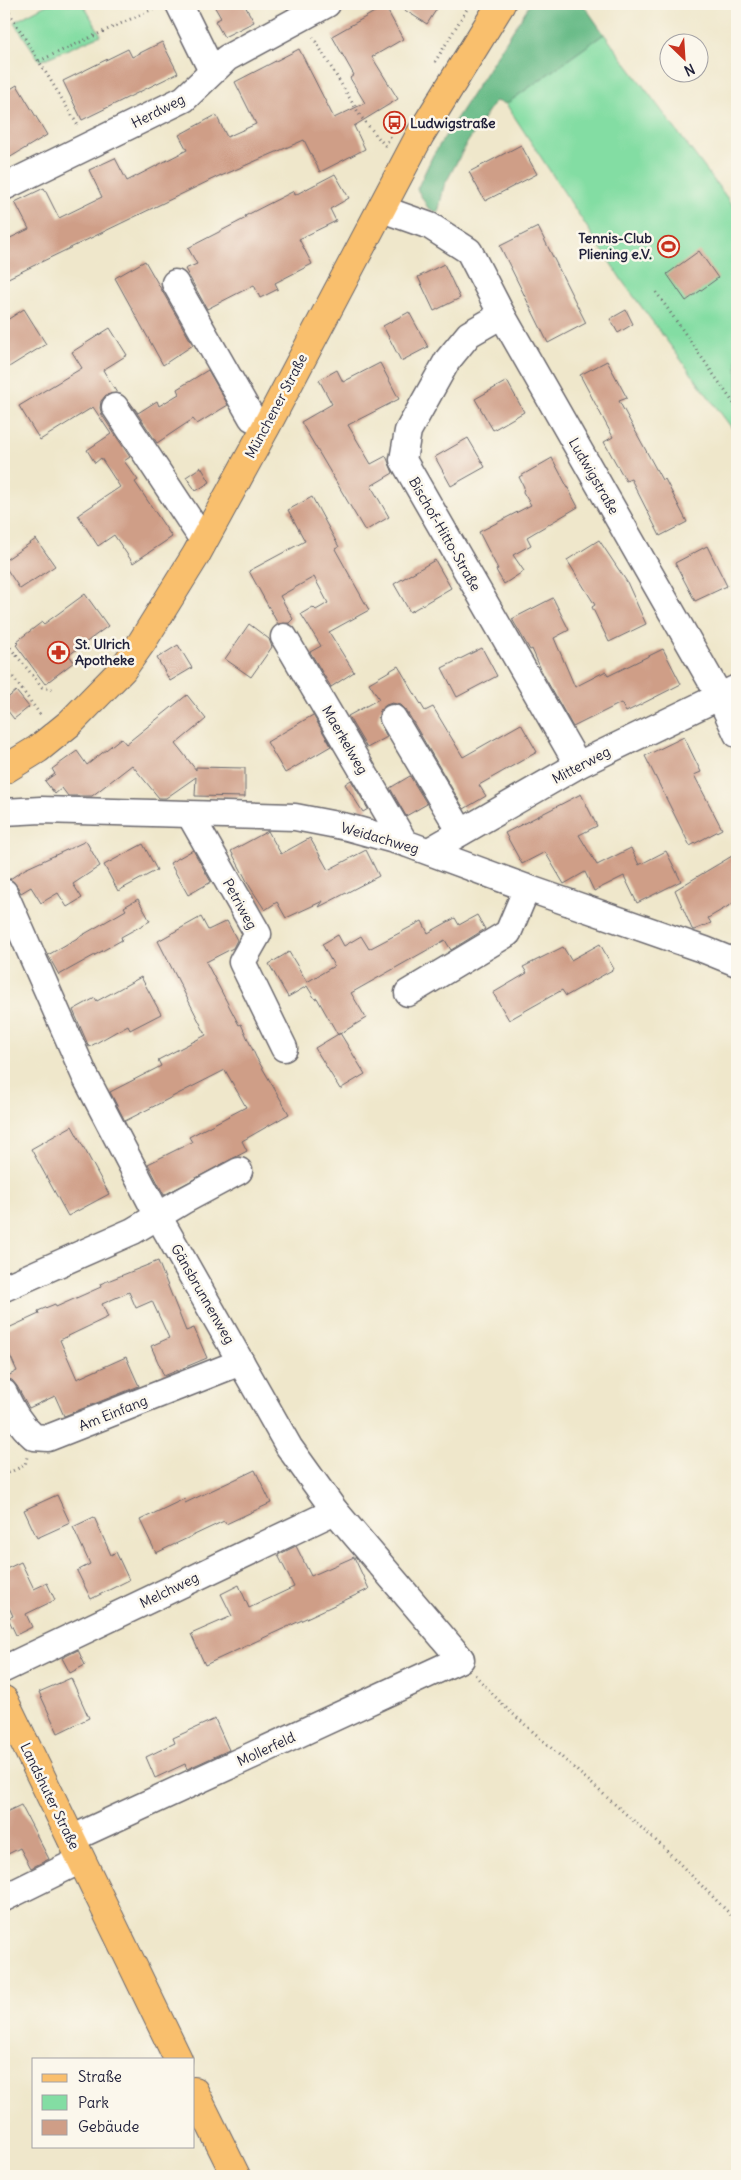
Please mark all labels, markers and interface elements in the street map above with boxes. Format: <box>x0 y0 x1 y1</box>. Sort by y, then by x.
north arrow <box>658 32 708 82</box>
text: N <box>681 60 698 80</box>
street label: Herdweg <box>128 90 188 132</box>
bus stop icon: Ludwigstraße <box>382 111 406 135</box>
place label: Ludwigstraße <box>410 114 496 132</box>
place label: Tennis-Club Pliening e.V. <box>578 229 652 263</box>
sports icon: Tennis-Club Pliening e.V. <box>656 234 680 258</box>
street label: Münchener Straße <box>241 351 311 461</box>
street label: Ludwigstraße <box>565 434 623 518</box>
street label: Bischof-Hitto-Straße <box>405 474 485 594</box>
place label: St. Ulrich Apotheke <box>75 635 135 669</box>
pharmacy icon: St. Ulrich Apotheke <box>47 640 71 664</box>
street label: Maerkelweg <box>318 702 372 778</box>
street label: Mitterweg <box>549 742 613 788</box>
street label: Weidachweg <box>339 818 421 858</box>
street label: Petriweg <box>219 875 261 933</box>
street label: Gänsbrunnenweg <box>167 1241 239 1347</box>
street label: Am Einfang <box>76 1391 150 1435</box>
street label: Melchweg <box>137 1568 201 1612</box>
street label: Mollerfeld <box>234 1728 298 1770</box>
street label: Landshuter Straße <box>16 1740 84 1852</box>
legend <box>32 2058 195 2148</box>
text: Straße <box>78 2067 122 2086</box>
text: Park <box>78 2093 109 2112</box>
text: Gebäude <box>78 2117 139 2136</box>

